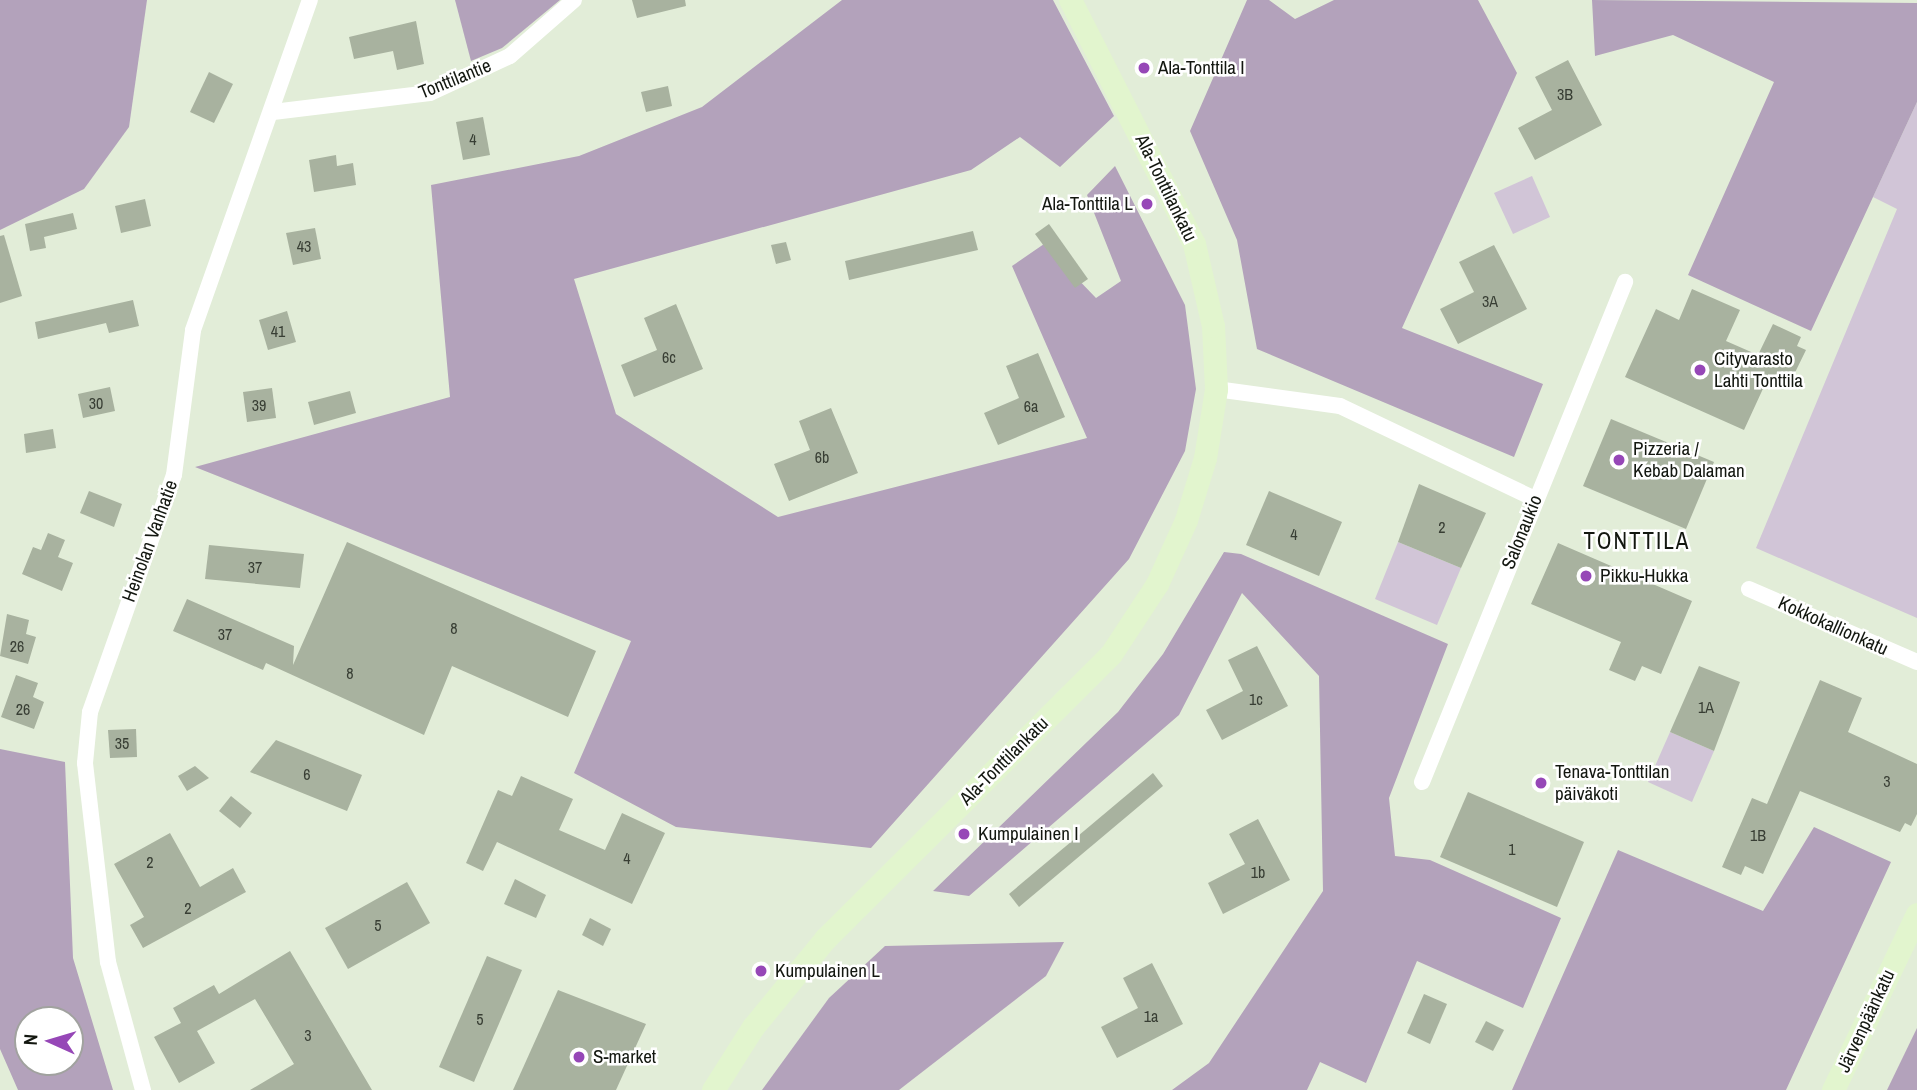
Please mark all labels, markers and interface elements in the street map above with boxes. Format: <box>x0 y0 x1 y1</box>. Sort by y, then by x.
street label: Tonttilantie <box>415 54 495 104</box>
place label: Ala-Tonttila I <box>1158 57 1245 79</box>
marker: Ala-Tonttila I <box>1136 60 1152 76</box>
house number: 3B <box>1557 84 1573 104</box>
house number: 4 <box>469 129 477 149</box>
street label: Ala-Tonttilankatu <box>1130 131 1202 245</box>
place label: Ala-Tonttila L <box>1042 193 1133 215</box>
marker: Ala-Tonttila L <box>1139 196 1155 212</box>
house number: 43 <box>297 236 311 256</box>
house number: 3A <box>1482 291 1498 311</box>
house number: 41 <box>271 321 285 341</box>
house number: 6c <box>662 347 676 367</box>
place label: Cityvarasto Lahti Tonttila <box>1714 348 1803 392</box>
marker: Cityvarasto Lahti Tonttila <box>1692 362 1708 378</box>
house number: 30 <box>89 393 103 413</box>
house number: 39 <box>252 395 266 415</box>
house number: 6a <box>1024 396 1038 416</box>
place label: Pizzeria / Kebab Dalaman <box>1633 438 1745 482</box>
house number: 6b <box>815 447 829 467</box>
marker: Pizzeria / Kebab Dalaman <box>1611 452 1627 468</box>
street label: Heinolan Vanhatie <box>117 477 183 605</box>
street label: Salonaukio <box>1497 492 1547 572</box>
house number: 2 <box>1438 517 1446 537</box>
house number: 4 <box>1290 524 1298 544</box>
district label: TONTTILA <box>1585 527 1689 555</box>
house number: 37 <box>248 557 262 577</box>
place label: Pikku-Hukka <box>1600 565 1688 587</box>
marker: Pikku-Hukka <box>1578 568 1594 584</box>
street label: Kokkokallionkatu <box>1775 592 1891 660</box>
house number: 8 <box>450 618 458 638</box>
house number: 37 <box>218 624 232 644</box>
house number: 26 <box>10 636 24 656</box>
house number: 8 <box>346 663 354 683</box>
house number: 1c <box>1249 689 1263 709</box>
house number: 1A <box>1698 697 1714 717</box>
house number: 26 <box>16 699 30 719</box>
street label: Ala-Tonttilankatu <box>955 712 1053 810</box>
house number: 35 <box>115 733 129 753</box>
place label: Tenava-Tonttilan päiväkoti <box>1555 761 1669 805</box>
house number: 6 <box>303 764 311 784</box>
house number: 3 <box>1883 771 1891 791</box>
marker: Tenava-Tonttilan päiväkoti <box>1533 775 1549 791</box>
place label: Kumpulainen I <box>978 823 1078 845</box>
house number: 1B <box>1750 825 1766 845</box>
marker: Kumpulainen I <box>956 826 972 842</box>
house number: 1 <box>1508 839 1516 859</box>
house number: 4 <box>623 848 631 868</box>
house number: 2 <box>146 852 154 872</box>
house number: 1b <box>1251 862 1265 882</box>
house number: 2 <box>184 898 192 918</box>
house number: 5 <box>374 915 382 935</box>
place label: Kumpulainen L <box>775 960 880 982</box>
marker: Kumpulainen L <box>753 963 769 979</box>
street label: Järvenpäänkatu <box>1832 966 1900 1076</box>
north arrow <box>14 1006 84 1076</box>
house number: 1a <box>1144 1006 1158 1026</box>
house number: 5 <box>476 1009 484 1029</box>
house number: 3 <box>304 1025 312 1045</box>
text: N <box>17 1033 43 1046</box>
place label: S-market <box>593 1046 656 1068</box>
marker: S-market <box>571 1049 587 1065</box>

